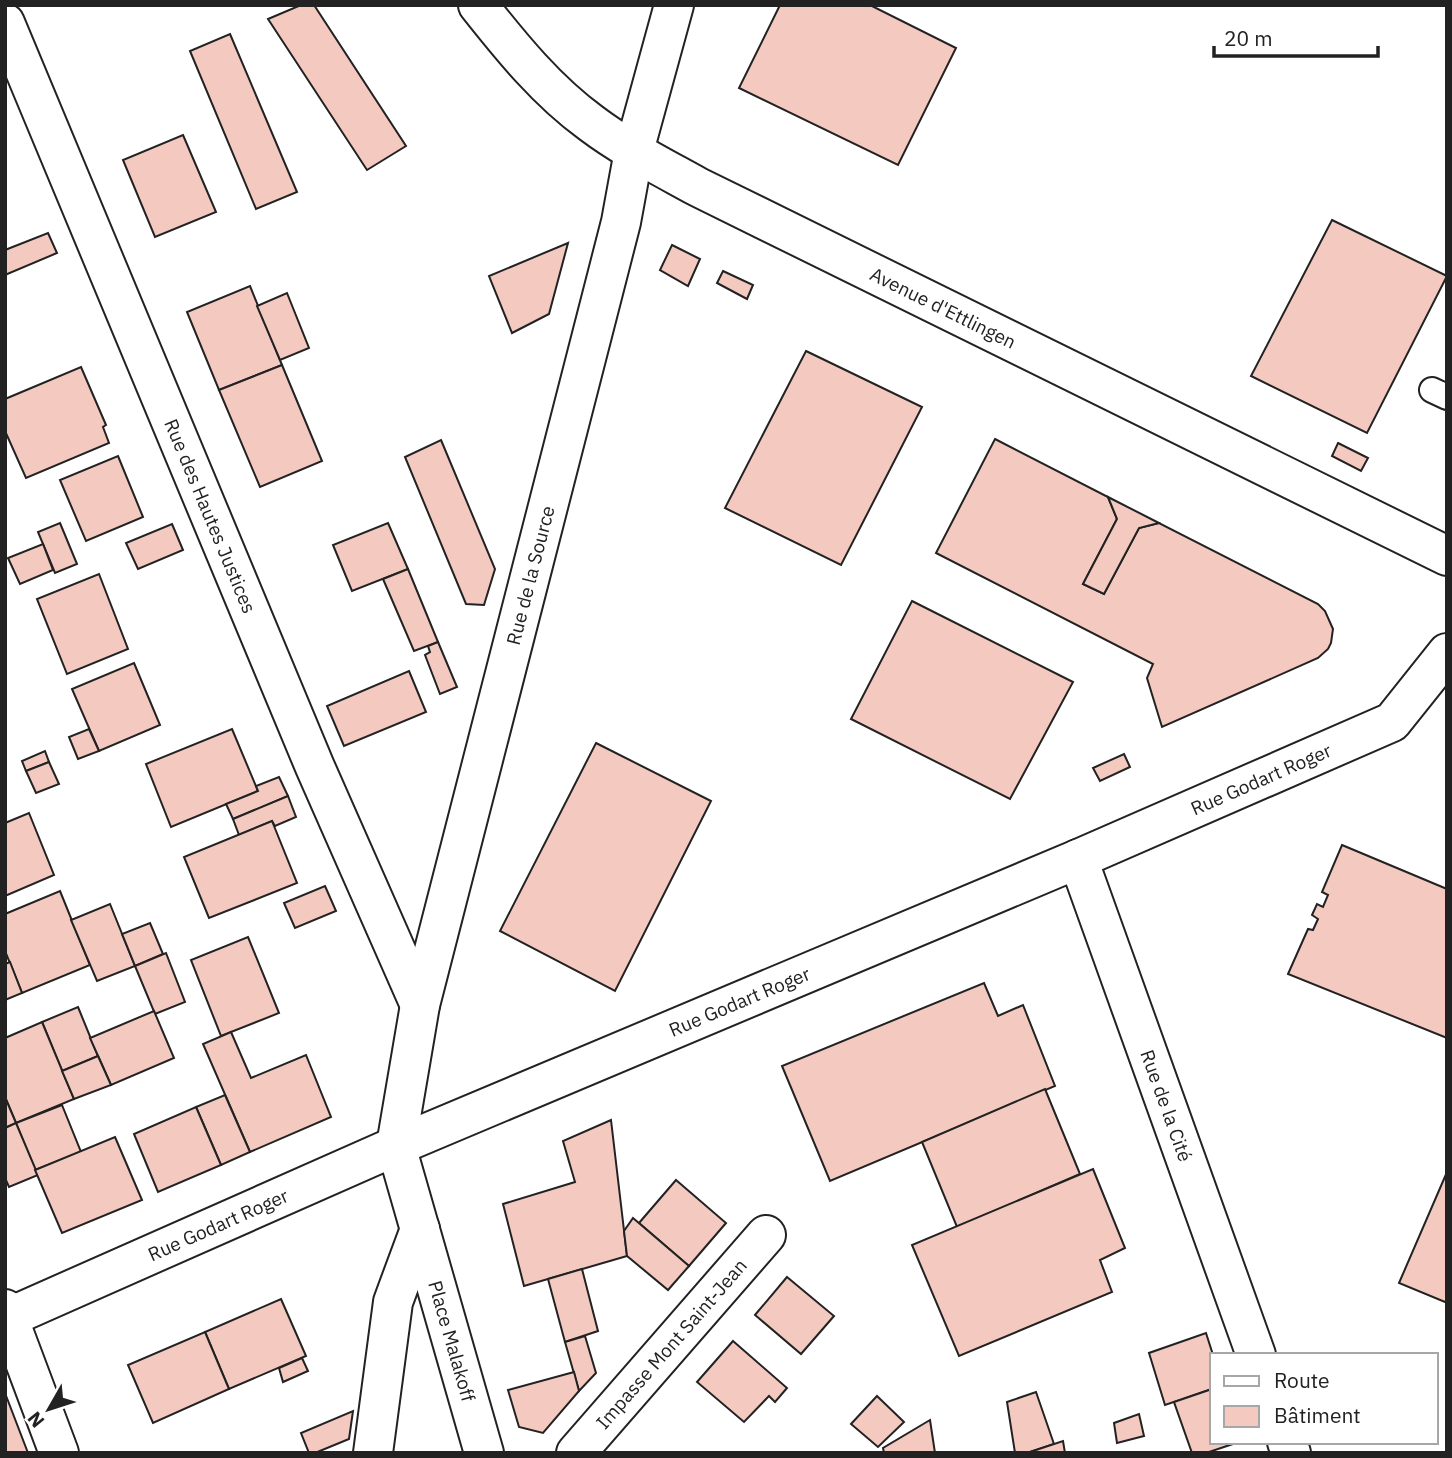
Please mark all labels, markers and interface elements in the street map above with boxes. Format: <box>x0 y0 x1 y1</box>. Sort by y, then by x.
scale bar <box>1214 14 1378 58</box>
text: 20 m <box>1224 24 1273 52</box>
street label: Avenue d'Ettlingen <box>866 262 1020 354</box>
street label: Rue des Hautes Justices <box>159 415 262 617</box>
street label: Rue de la Source <box>501 503 560 648</box>
street label: Rue Godart Roger <box>1187 738 1335 820</box>
street label: Rue Godart Roger <box>665 961 814 1042</box>
street label: Rue de la Cité <box>1135 1046 1198 1165</box>
street label: Rue Godart Roger <box>144 1183 292 1266</box>
street label: Impasse Mont Saint-Jean <box>591 1254 752 1434</box>
street label: Place Malakoff <box>423 1278 481 1404</box>
legend <box>1210 1353 1438 1444</box>
text: Route <box>1274 1366 1330 1394</box>
north arrow <box>14 1374 84 1444</box>
text: Bâtiment <box>1274 1401 1361 1429</box>
text: N <box>22 1407 49 1433</box>

